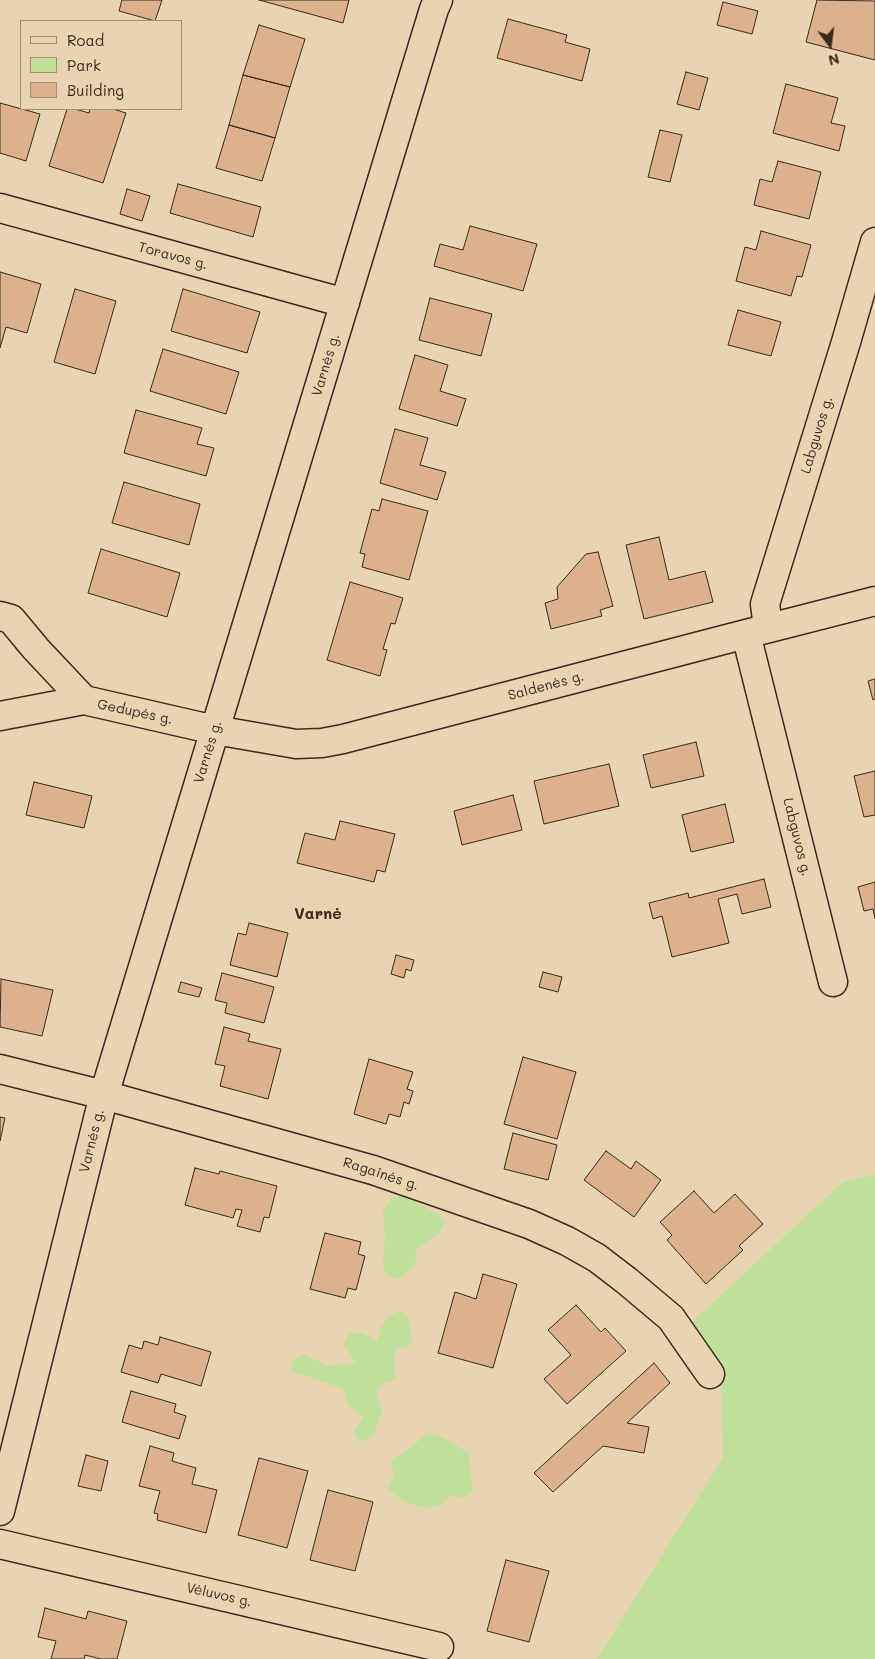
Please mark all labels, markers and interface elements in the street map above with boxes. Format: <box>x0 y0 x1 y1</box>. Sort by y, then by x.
legend <box>20 20 182 110</box>
north arrow <box>805 20 855 70</box>
text: Road <box>67 30 104 50</box>
text: N <box>826 49 842 71</box>
text: Park <box>67 55 101 75</box>
text: Building <box>67 80 124 100</box>
street label: Toravos g. <box>136 239 210 273</box>
street label: Varnės g. <box>308 331 344 399</box>
street label: Labguvos g. <box>797 394 837 476</box>
street label: Saldenės g. <box>506 668 586 704</box>
street label: Gedupės g. <box>96 696 174 728</box>
street label: Varnės g. <box>190 718 226 786</box>
street label: Labguvos g. <box>779 796 815 878</box>
district label: Varnė <box>294 904 342 924</box>
street label: Varnės g. <box>76 1107 108 1175</box>
street label: Ragainės g. <box>341 1154 421 1194</box>
street label: Vėluvos g. <box>184 1579 254 1611</box>

